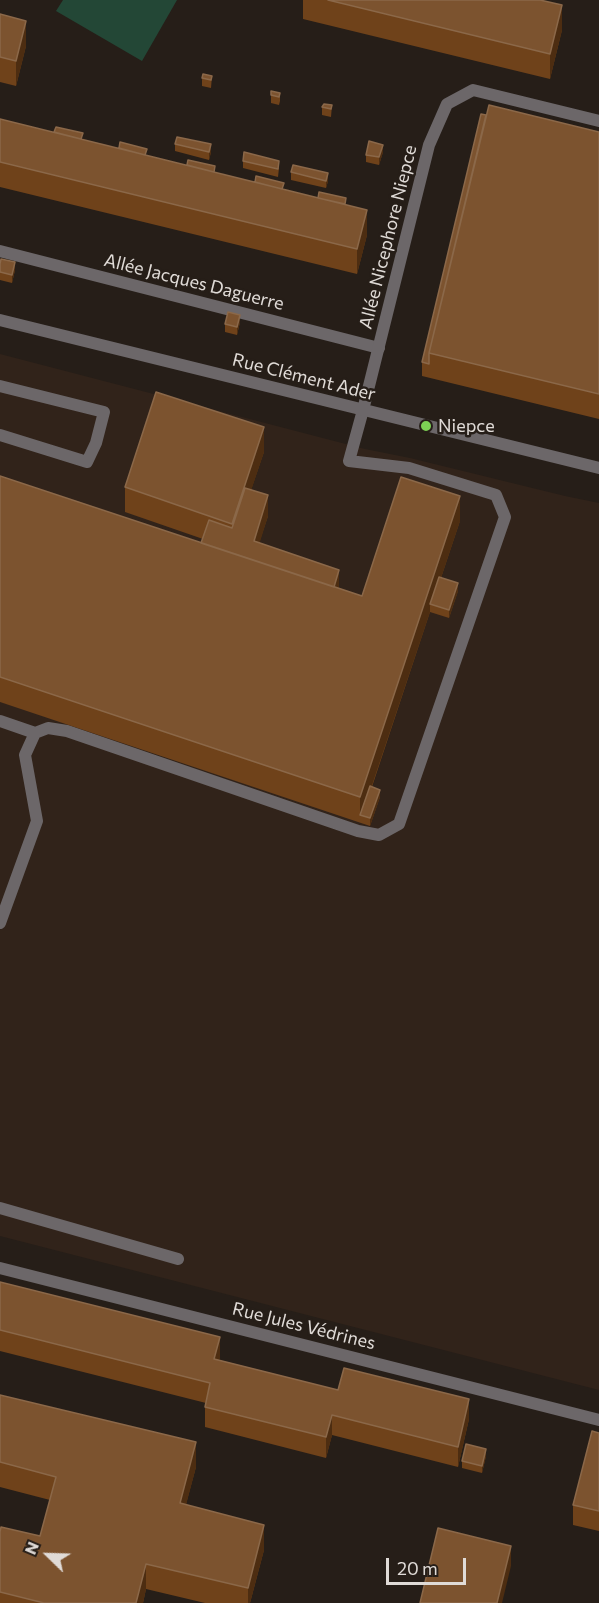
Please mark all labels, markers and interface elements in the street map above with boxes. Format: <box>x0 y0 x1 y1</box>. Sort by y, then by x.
street label: Allée Nicephore Niepce <box>355 143 421 331</box>
street label: Allée Jacques Daguerre <box>102 249 286 315</box>
street label: Rue Clément Ader <box>230 349 378 405</box>
place label: Niepce <box>438 415 495 437</box>
marker: Niepce <box>419 419 433 433</box>
street label: Rue Jules Védrines <box>230 1298 378 1354</box>
north arrow <box>18 1525 78 1585</box>
text: N <box>20 1539 42 1557</box>
scale bar <box>389 1546 468 1584</box>
text: 20 m <box>397 1557 438 1579</box>

